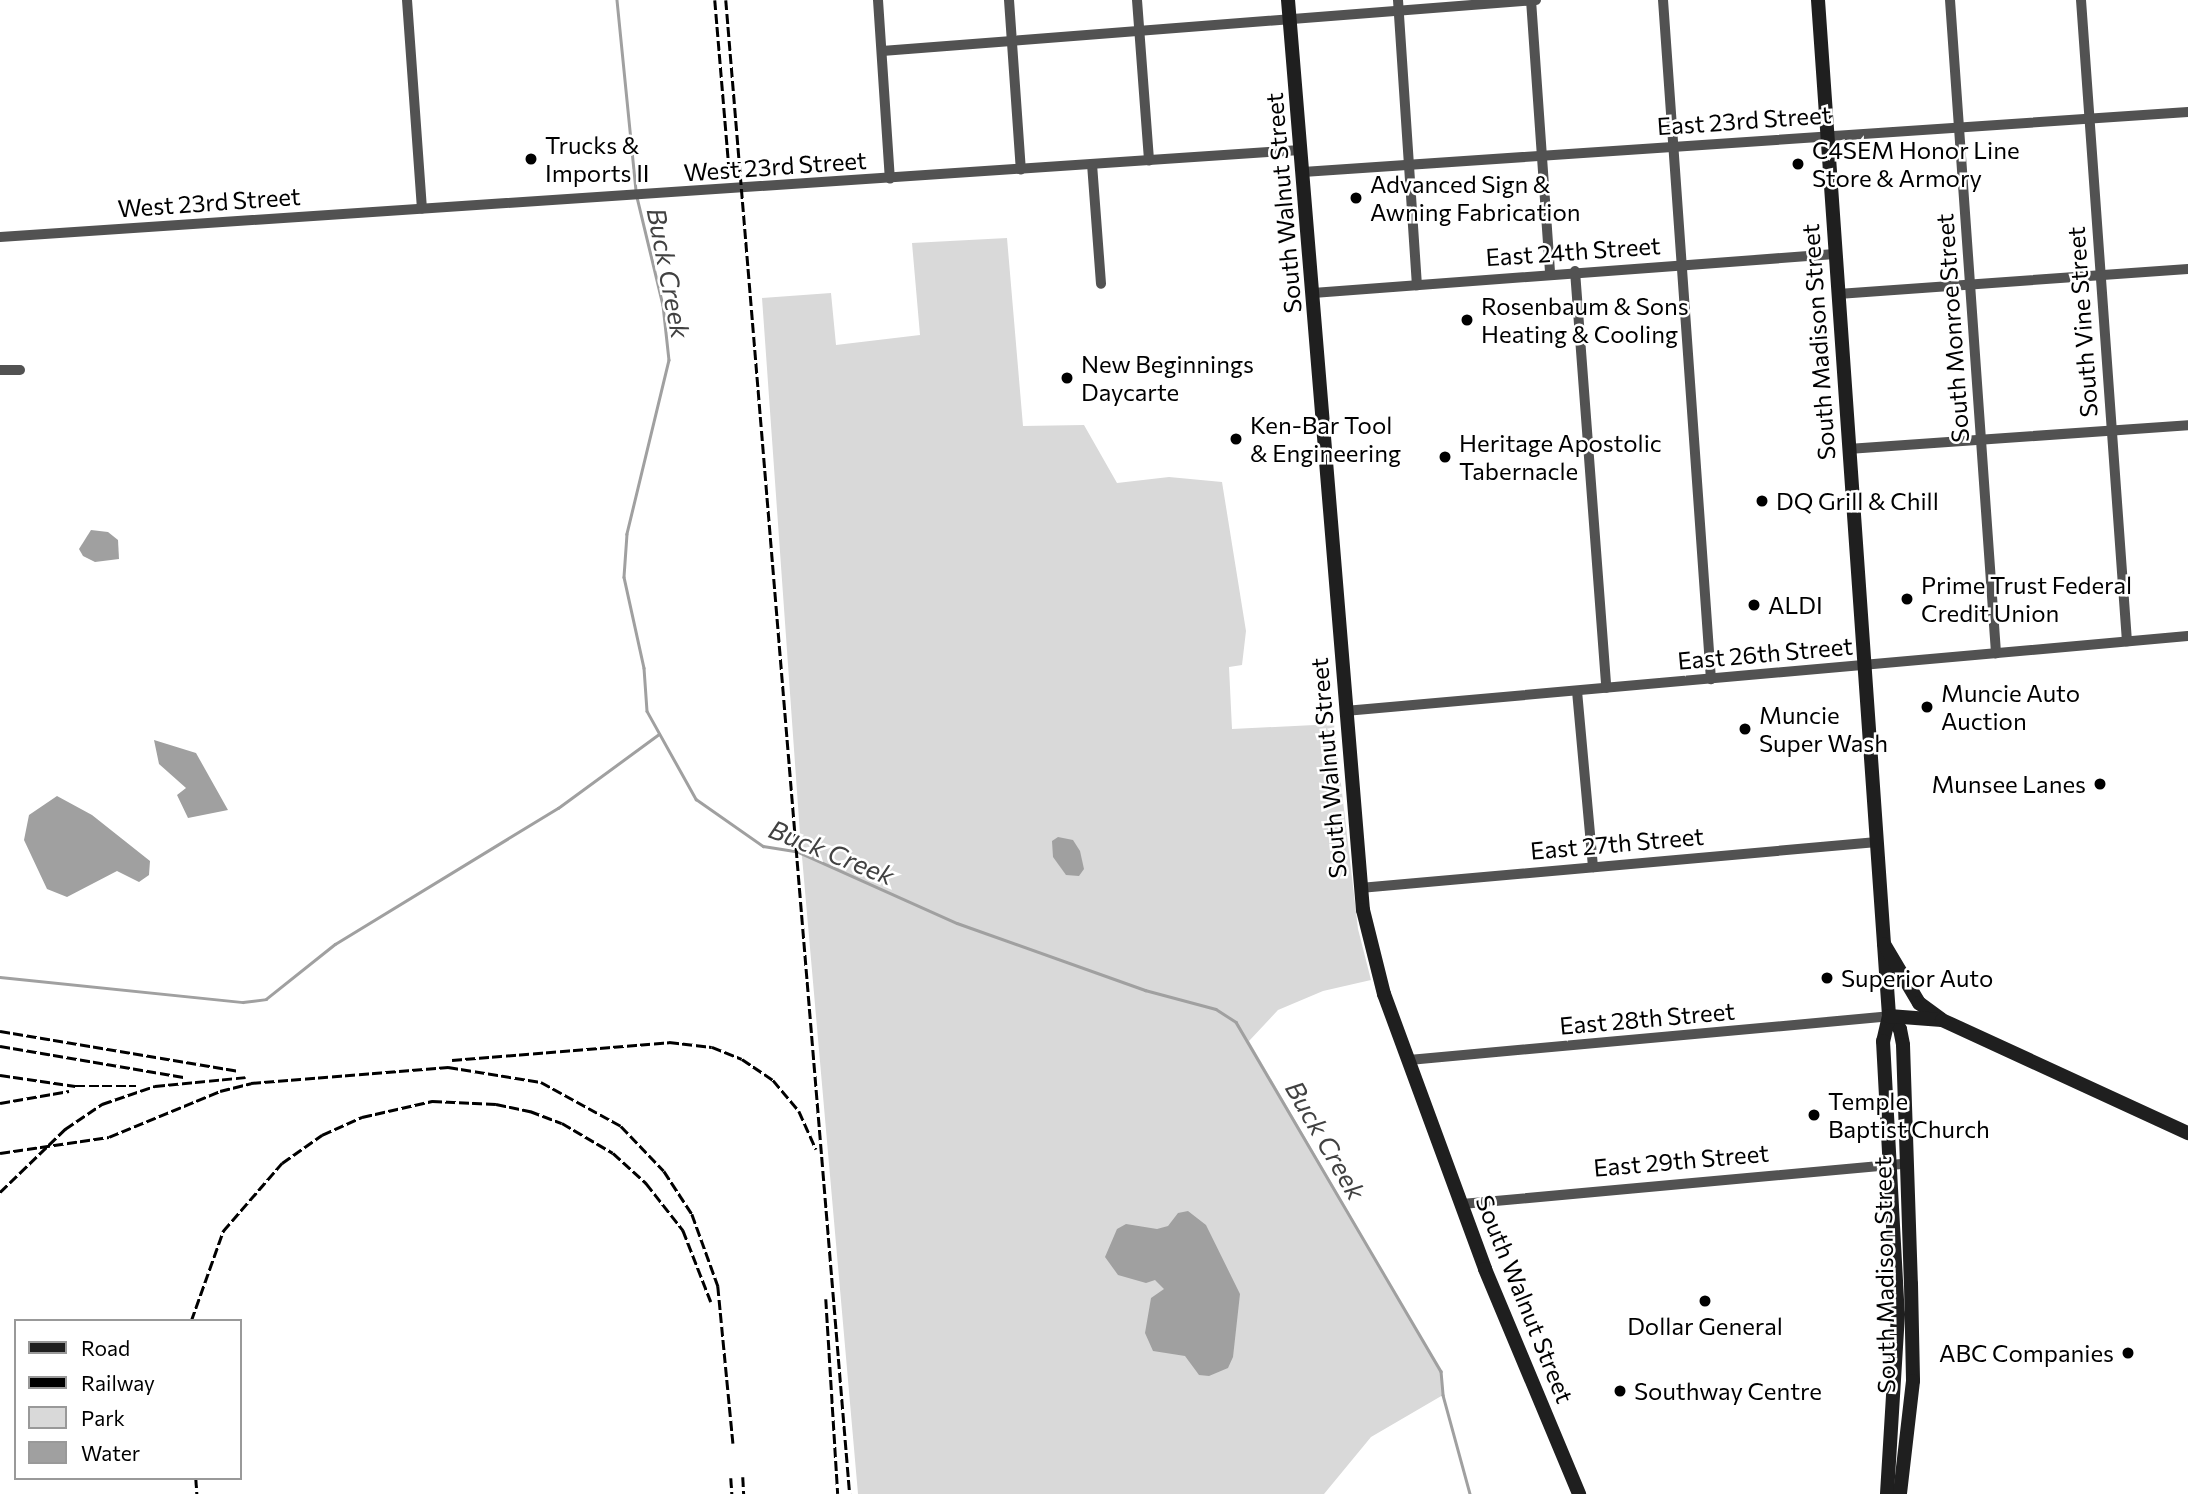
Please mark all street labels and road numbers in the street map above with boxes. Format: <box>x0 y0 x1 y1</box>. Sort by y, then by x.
street label: South Walnut Street <box>1259 92 1307 314</box>
street label: East 23rd Street <box>1656 100 1832 140</box>
street label: West 23rd Street <box>683 145 867 187</box>
street label: West 23rd Street <box>117 181 301 223</box>
street label: South Monroe Street <box>1930 212 1974 444</box>
street label: South Madison Street <box>1795 223 1841 461</box>
street label: South Vine Street <box>2061 225 2103 419</box>
street label: East 24th Street <box>1485 231 1661 271</box>
street label: East 26th Street <box>1676 631 1854 675</box>
street label: South Walnut Street <box>1304 657 1352 879</box>
street label: East 27th Street <box>1529 821 1705 865</box>
street label: East 28th Street <box>1558 996 1736 1040</box>
street label: East 29th Street <box>1592 1138 1770 1182</box>
street label: South Madison Street <box>1868 1156 1900 1394</box>
street label: South Walnut Street <box>1470 1191 1580 1407</box>

